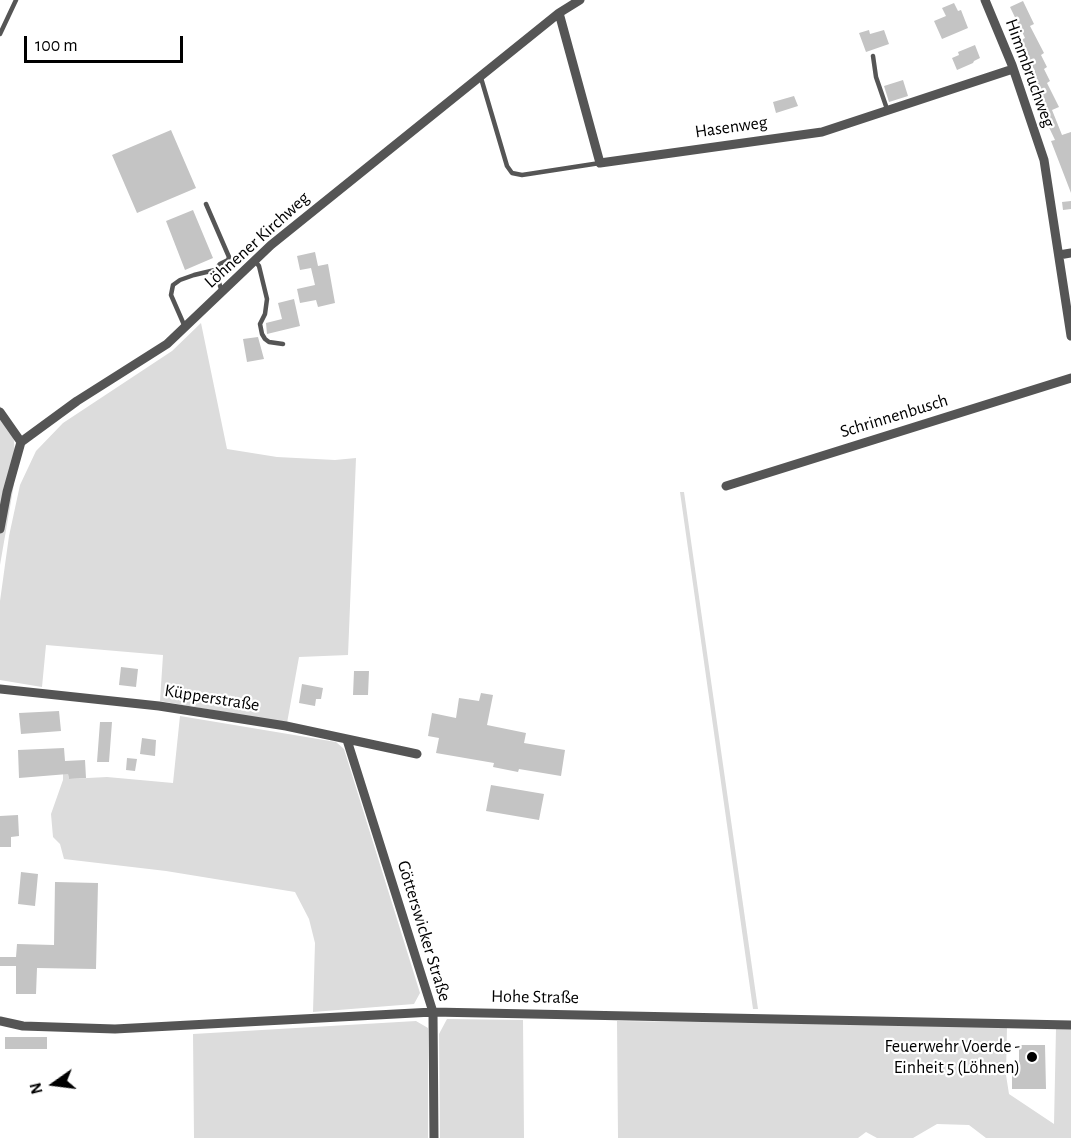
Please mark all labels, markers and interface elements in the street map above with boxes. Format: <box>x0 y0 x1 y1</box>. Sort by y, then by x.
street label: Himmbruchweg <box>1000 16 1060 130</box>
scale bar <box>27 24 186 62</box>
text: 100 m <box>35 37 78 55</box>
street label: Hasenweg <box>693 111 769 143</box>
street label: Löhnener Kirchweg <box>200 187 314 293</box>
street label: Schrinnenbusch <box>837 389 951 443</box>
street label: Küpperstraße <box>163 680 261 716</box>
street label: Götterswicker Straße <box>392 858 456 1004</box>
street label: Hohe Straße <box>491 985 579 1009</box>
place label: Feuerwehr Voerde - Einheit 5 (Löhnen) <box>884 1036 1020 1078</box>
marker: Feuerwehr Voerde - Einheit 5 (Löhnen) <box>1025 1050 1039 1064</box>
north arrow <box>24 1054 84 1114</box>
text: N <box>27 1081 46 1096</box>

